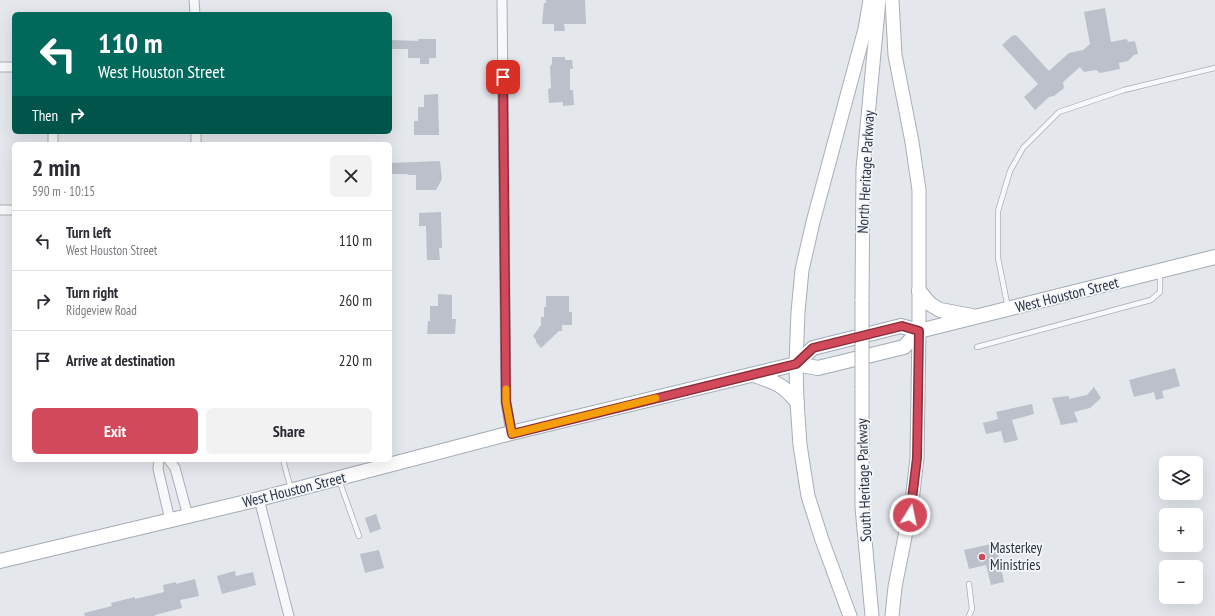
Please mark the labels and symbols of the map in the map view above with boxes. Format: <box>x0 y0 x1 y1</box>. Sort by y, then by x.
pin <box>486 60 520 94</box>
street label: North Heritage Parkway <box>853 110 878 234</box>
street label: West Houston Street <box>1013 273 1120 316</box>
street label: South Heritage Parkway <box>852 418 875 542</box>
street label: West Houston Street <box>240 468 347 511</box>
position arrow <box>889 494 931 536</box>
place label: Masterkey Ministries <box>990 538 1043 574</box>
marker: Masterkey Ministries <box>977 552 987 562</box>

